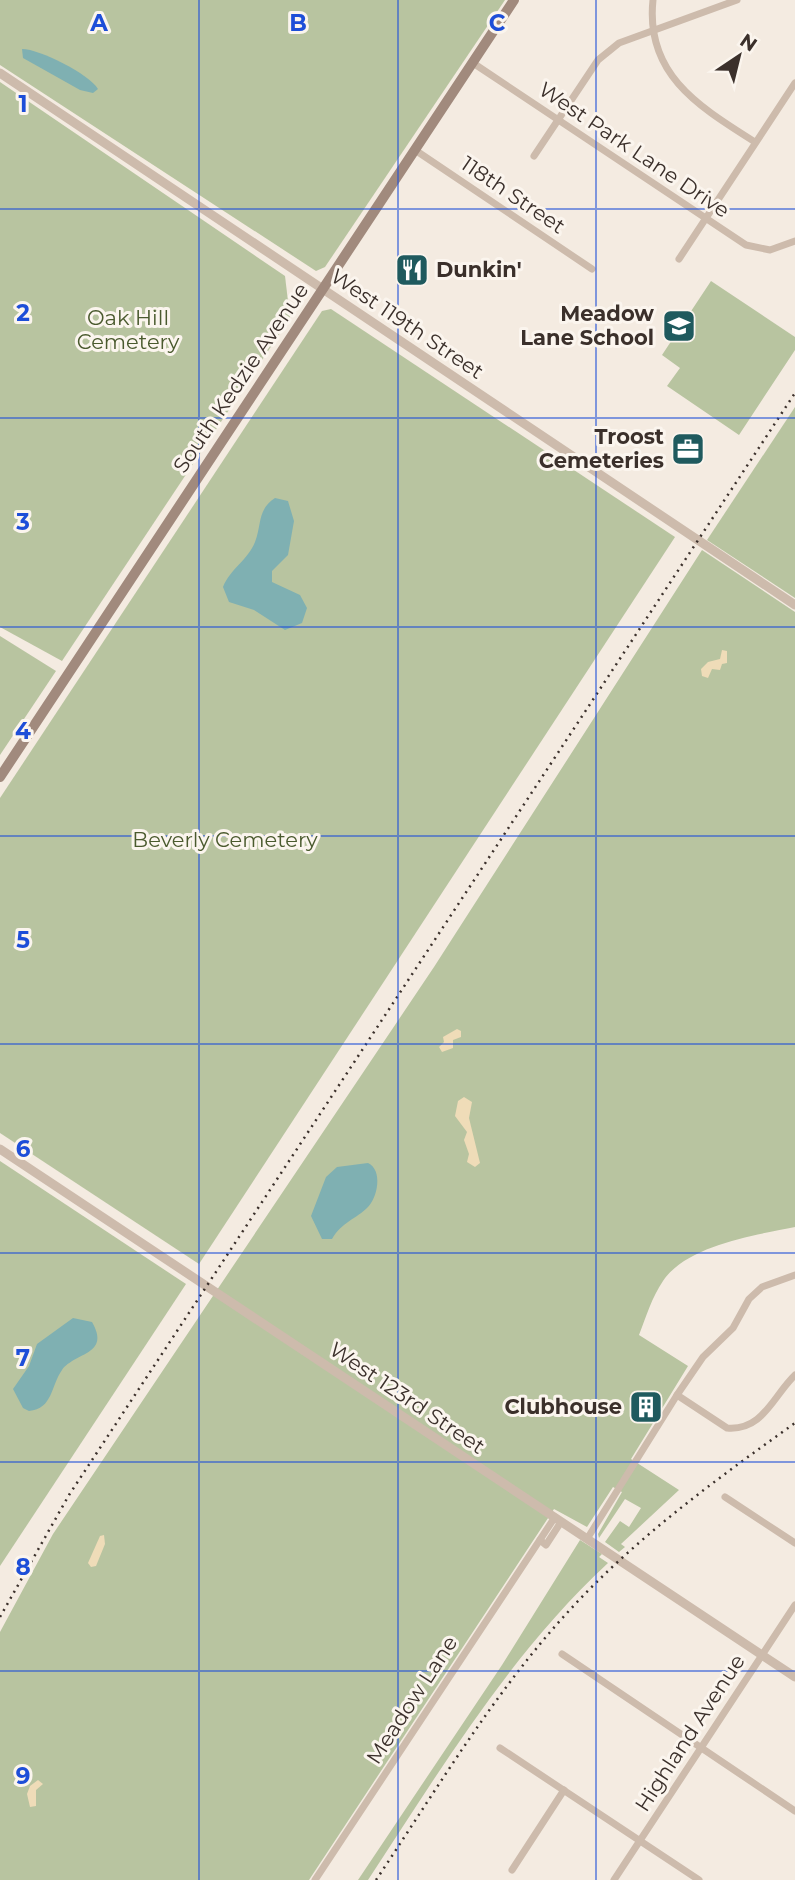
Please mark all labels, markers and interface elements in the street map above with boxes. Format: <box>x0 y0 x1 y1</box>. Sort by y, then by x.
text: A <box>89 9 108 37</box>
text: B <box>289 9 307 37</box>
text: C <box>489 9 506 37</box>
north arrow <box>704 21 774 91</box>
text: N <box>736 29 761 56</box>
street label: West Park Lane Drive <box>534 76 734 223</box>
text: 1 <box>18 90 28 118</box>
street label: 118th Street <box>456 151 570 239</box>
restaurant icon: Dunkin' <box>393 251 431 289</box>
place label: Dunkin' <box>436 257 522 282</box>
street label: West 119th Street <box>326 263 488 384</box>
street label: South Kedzie Avenue <box>168 278 313 477</box>
text: 2 <box>16 299 30 327</box>
place label: Meadow Lane School <box>520 301 654 350</box>
park label: Oak Hill Cemetery <box>77 305 180 354</box>
school or university icon: Meadow Lane School <box>660 307 698 345</box>
place label: Troost Cemeteries <box>539 424 664 473</box>
office icon: Troost Cemeteries <box>669 430 707 468</box>
text: 3 <box>15 508 30 536</box>
text: 4 <box>15 717 31 745</box>
park label: Beverly Cemetery <box>132 827 318 852</box>
text: 5 <box>16 926 30 954</box>
text: 6 <box>16 1135 31 1163</box>
street label: West 123rd Street <box>325 1336 490 1459</box>
text: 7 <box>16 1344 30 1372</box>
building icon: Clubhouse <box>627 1388 665 1426</box>
place label: Clubhouse <box>504 1394 622 1419</box>
text: 8 <box>15 1553 31 1581</box>
street label: Meadow Lane <box>361 1631 462 1768</box>
street label: Highland Avenue <box>629 1649 750 1816</box>
text: 9 <box>16 1762 30 1790</box>

